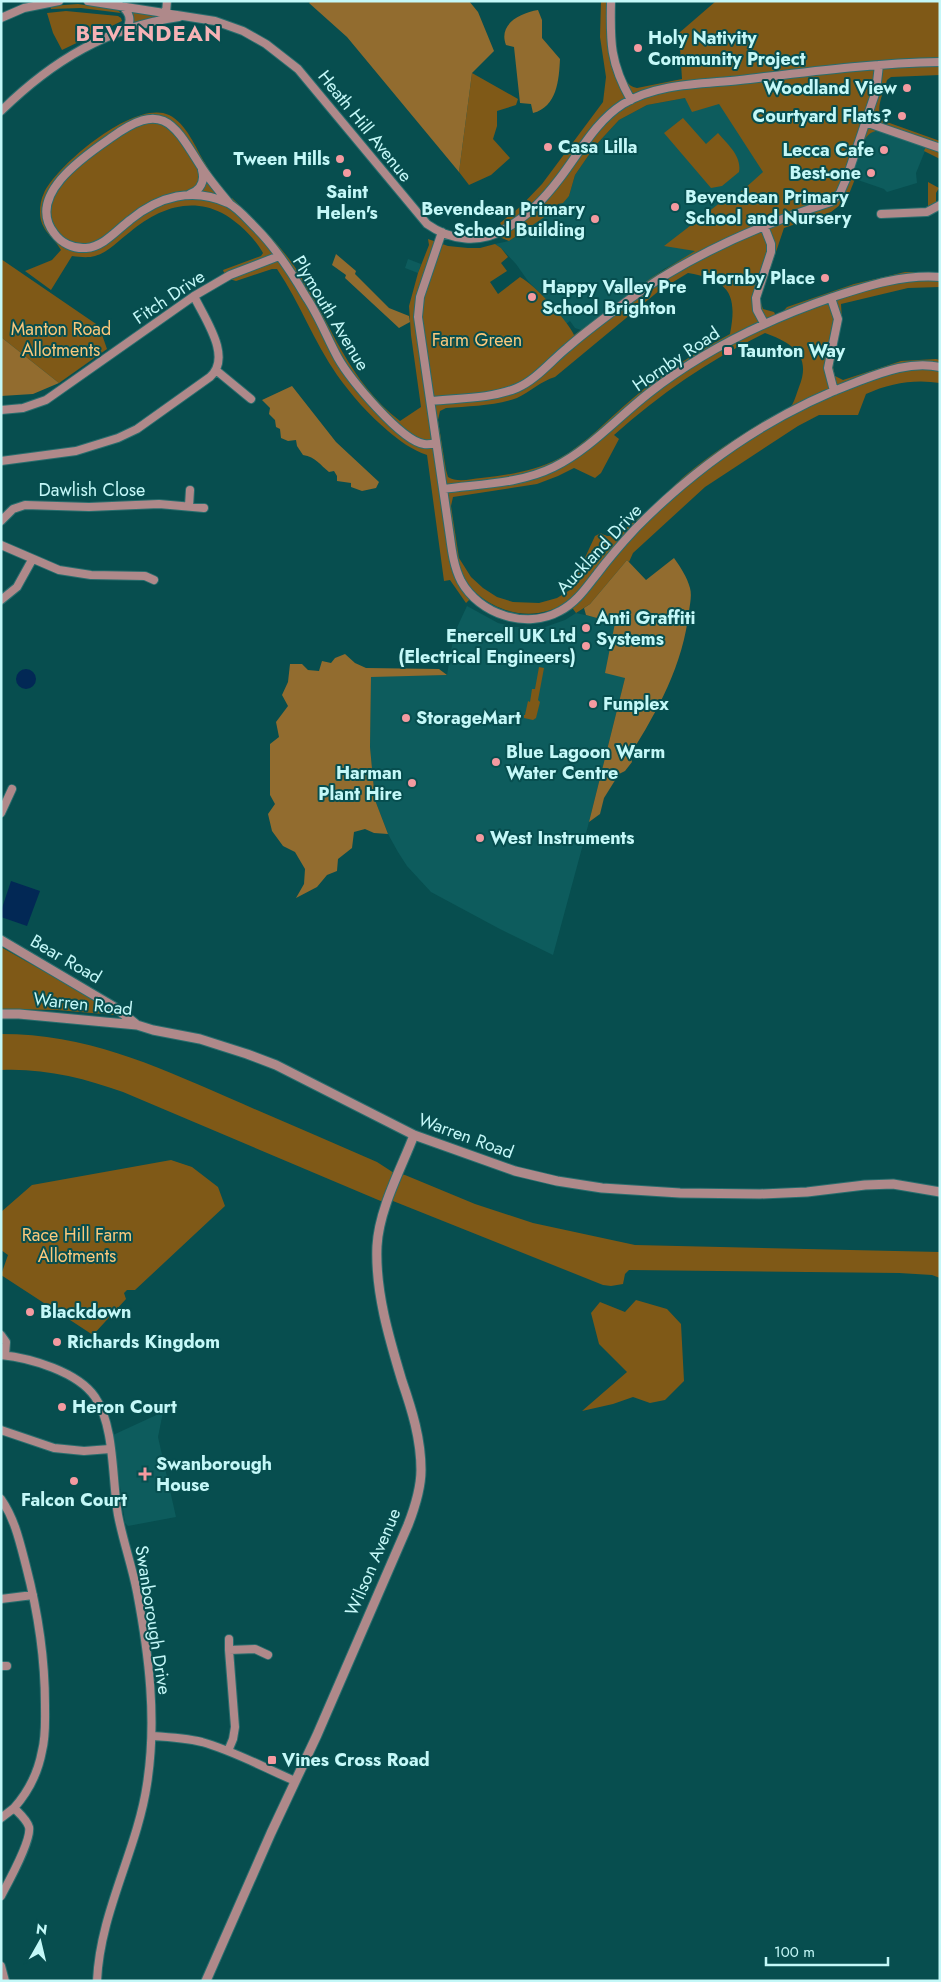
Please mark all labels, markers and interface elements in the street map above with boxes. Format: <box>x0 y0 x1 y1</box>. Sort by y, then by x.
district label: BEVENDEAN <box>76 17 222 49</box>
place label: Holy Nativity Community Project <box>648 25 806 72</box>
marker: Holy Nativity Community Project <box>632 42 644 54</box>
street label: Heath Hill Avenue <box>312 64 418 188</box>
place label: Woodland View <box>764 75 897 101</box>
marker: Woodland View <box>901 82 913 94</box>
place label: Courtyard Flats? <box>753 103 892 129</box>
marker: Courtyard Flats? <box>896 110 908 122</box>
place label: Casa Lilla <box>558 134 638 160</box>
place label: Lecca Cafe <box>782 137 874 163</box>
marker: Casa Lilla <box>542 141 554 153</box>
marker: Lecca Cafe <box>878 144 890 156</box>
place label: Tween Hills <box>234 146 330 172</box>
marker: Tween Hills <box>334 153 346 165</box>
place label: Best-one <box>790 160 861 186</box>
marker: Saint Helen's <box>341 167 353 179</box>
marker: Best-one <box>865 167 877 179</box>
place label: Saint Helen's <box>316 179 378 226</box>
place label: Bevendean Primary School and Nursery <box>685 184 852 231</box>
place label: Bevendean Primary School Building <box>421 196 586 243</box>
marker: Bevendean Primary School and Nursery <box>669 201 681 213</box>
marker: Bevendean Primary School Building <box>589 213 601 225</box>
street label: Plymouth Avenue <box>286 250 376 376</box>
street label: Fitch Drive <box>128 263 210 331</box>
place label: Hornby Place <box>702 265 815 291</box>
marker: Hornby Place <box>819 272 831 284</box>
place label: Happy Valley Pre School Brighton <box>542 274 687 321</box>
marker: Happy Valley Pre School Brighton <box>526 291 538 303</box>
park label: Manton Road Allotments <box>11 316 111 363</box>
street label: Hornby Road <box>627 320 725 398</box>
park label: Farm Green <box>432 327 522 353</box>
place label: Taunton Way <box>738 338 846 364</box>
marker: Taunton Way <box>722 345 734 357</box>
street label: Dawlish Close <box>39 477 145 503</box>
street label: Auckland Drive <box>550 498 648 600</box>
place label: Anti Graffiti Systems <box>595 605 695 652</box>
marker: Anti Graffiti Systems <box>580 622 592 634</box>
place label: Enercell UK Ltd (Electrical Engineers) <box>398 623 576 670</box>
marker: Enercell UK Ltd (Electrical Engineers) <box>580 640 592 652</box>
place label: Funplex <box>603 691 669 717</box>
marker: Funplex <box>587 698 599 710</box>
place label: StorageMart <box>416 705 521 731</box>
marker: StorageMart <box>400 712 412 724</box>
place label: Blue Lagoon Warm Water Centre <box>506 739 665 786</box>
marker: Blue Lagoon Warm Water Centre <box>490 756 502 768</box>
place label: Harman Plant Hire <box>318 760 402 807</box>
marker: Harman Plant Hire <box>406 777 418 789</box>
place label: West Instruments <box>490 825 635 851</box>
marker: West Instruments <box>474 832 486 844</box>
street label: Bear Road <box>26 928 106 990</box>
street label: Warren Road <box>32 986 134 1022</box>
street label: Warren Road <box>415 1107 517 1165</box>
park label: Race Hill Farm Allotments <box>22 1222 132 1269</box>
place label: Blackdown <box>40 1299 131 1325</box>
marker: Blackdown <box>24 1306 36 1318</box>
place label: Richards Kingdom <box>67 1329 220 1355</box>
marker: Richards Kingdom <box>51 1336 63 1348</box>
place label: Heron Court <box>72 1394 177 1420</box>
marker: Heron Court <box>56 1401 68 1413</box>
place label: Swanborough House <box>156 1451 272 1498</box>
marker: Swanborough House <box>138 1467 152 1481</box>
marker: Falcon Court <box>68 1475 80 1487</box>
place label: Falcon Court <box>21 1487 127 1513</box>
street label: Wilson Avenue <box>339 1504 407 1620</box>
street label: Swanborough Drive <box>128 1544 178 1696</box>
place label: Vines Cross Road <box>281 1747 430 1773</box>
marker: Vines Cross Road <box>266 1754 278 1766</box>
north arrow <box>15 1917 65 1967</box>
text: N <box>35 1918 49 1940</box>
scale bar <box>766 1934 888 1966</box>
text: 100 m <box>774 1941 815 1963</box>

